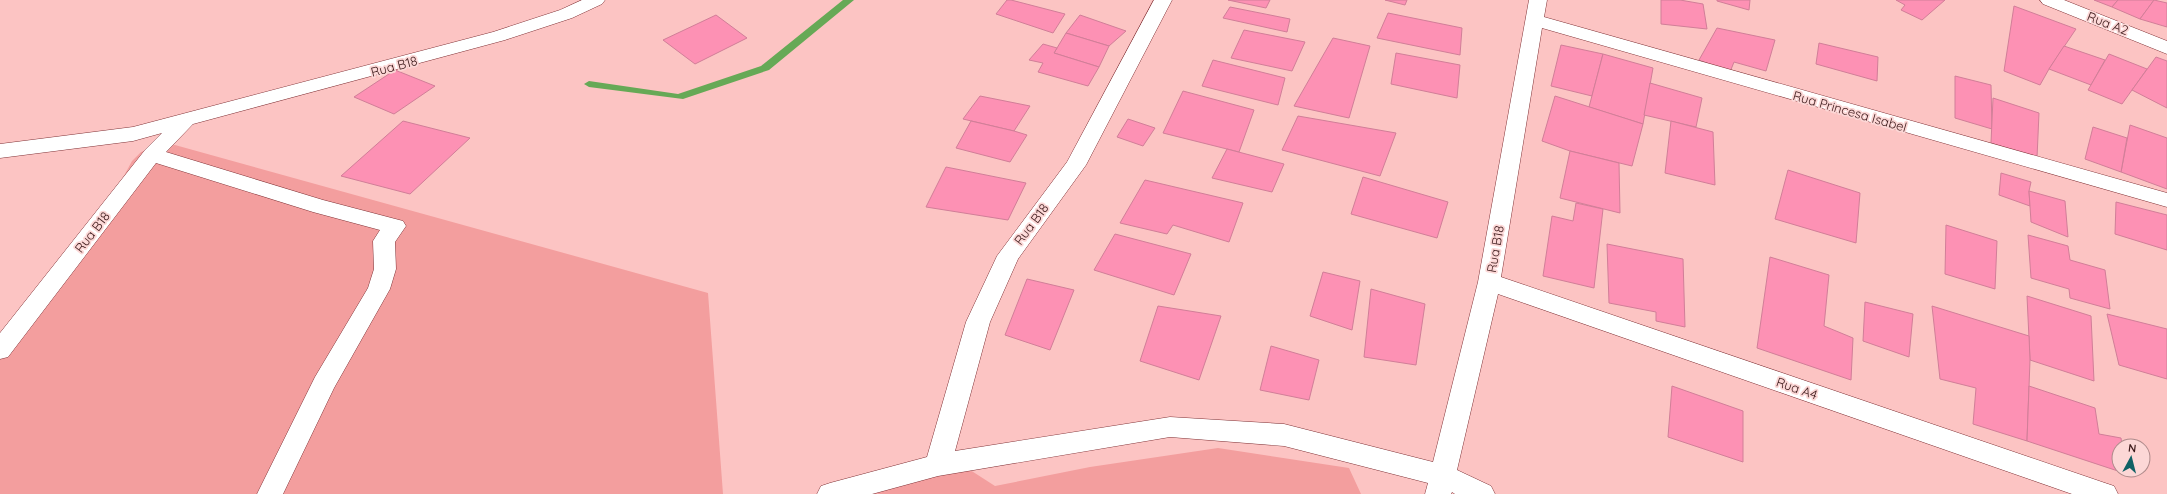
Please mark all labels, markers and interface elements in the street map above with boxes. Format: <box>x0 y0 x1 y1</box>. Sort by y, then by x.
street label: Rua A2 <box>2085 8 2131 38</box>
street label: Rua B18 <box>369 52 419 80</box>
street label: Rua Princesa Isabel <box>1791 87 1909 135</box>
street label: Rua B18 <box>1010 200 1052 248</box>
street label: Rua B18 <box>71 208 113 256</box>
street label: Rua B18 <box>1483 224 1507 274</box>
street label: Rua A4 <box>1774 373 1820 403</box>
north arrow <box>2111 438 2151 478</box>
text: N <box>2127 441 2137 456</box>

